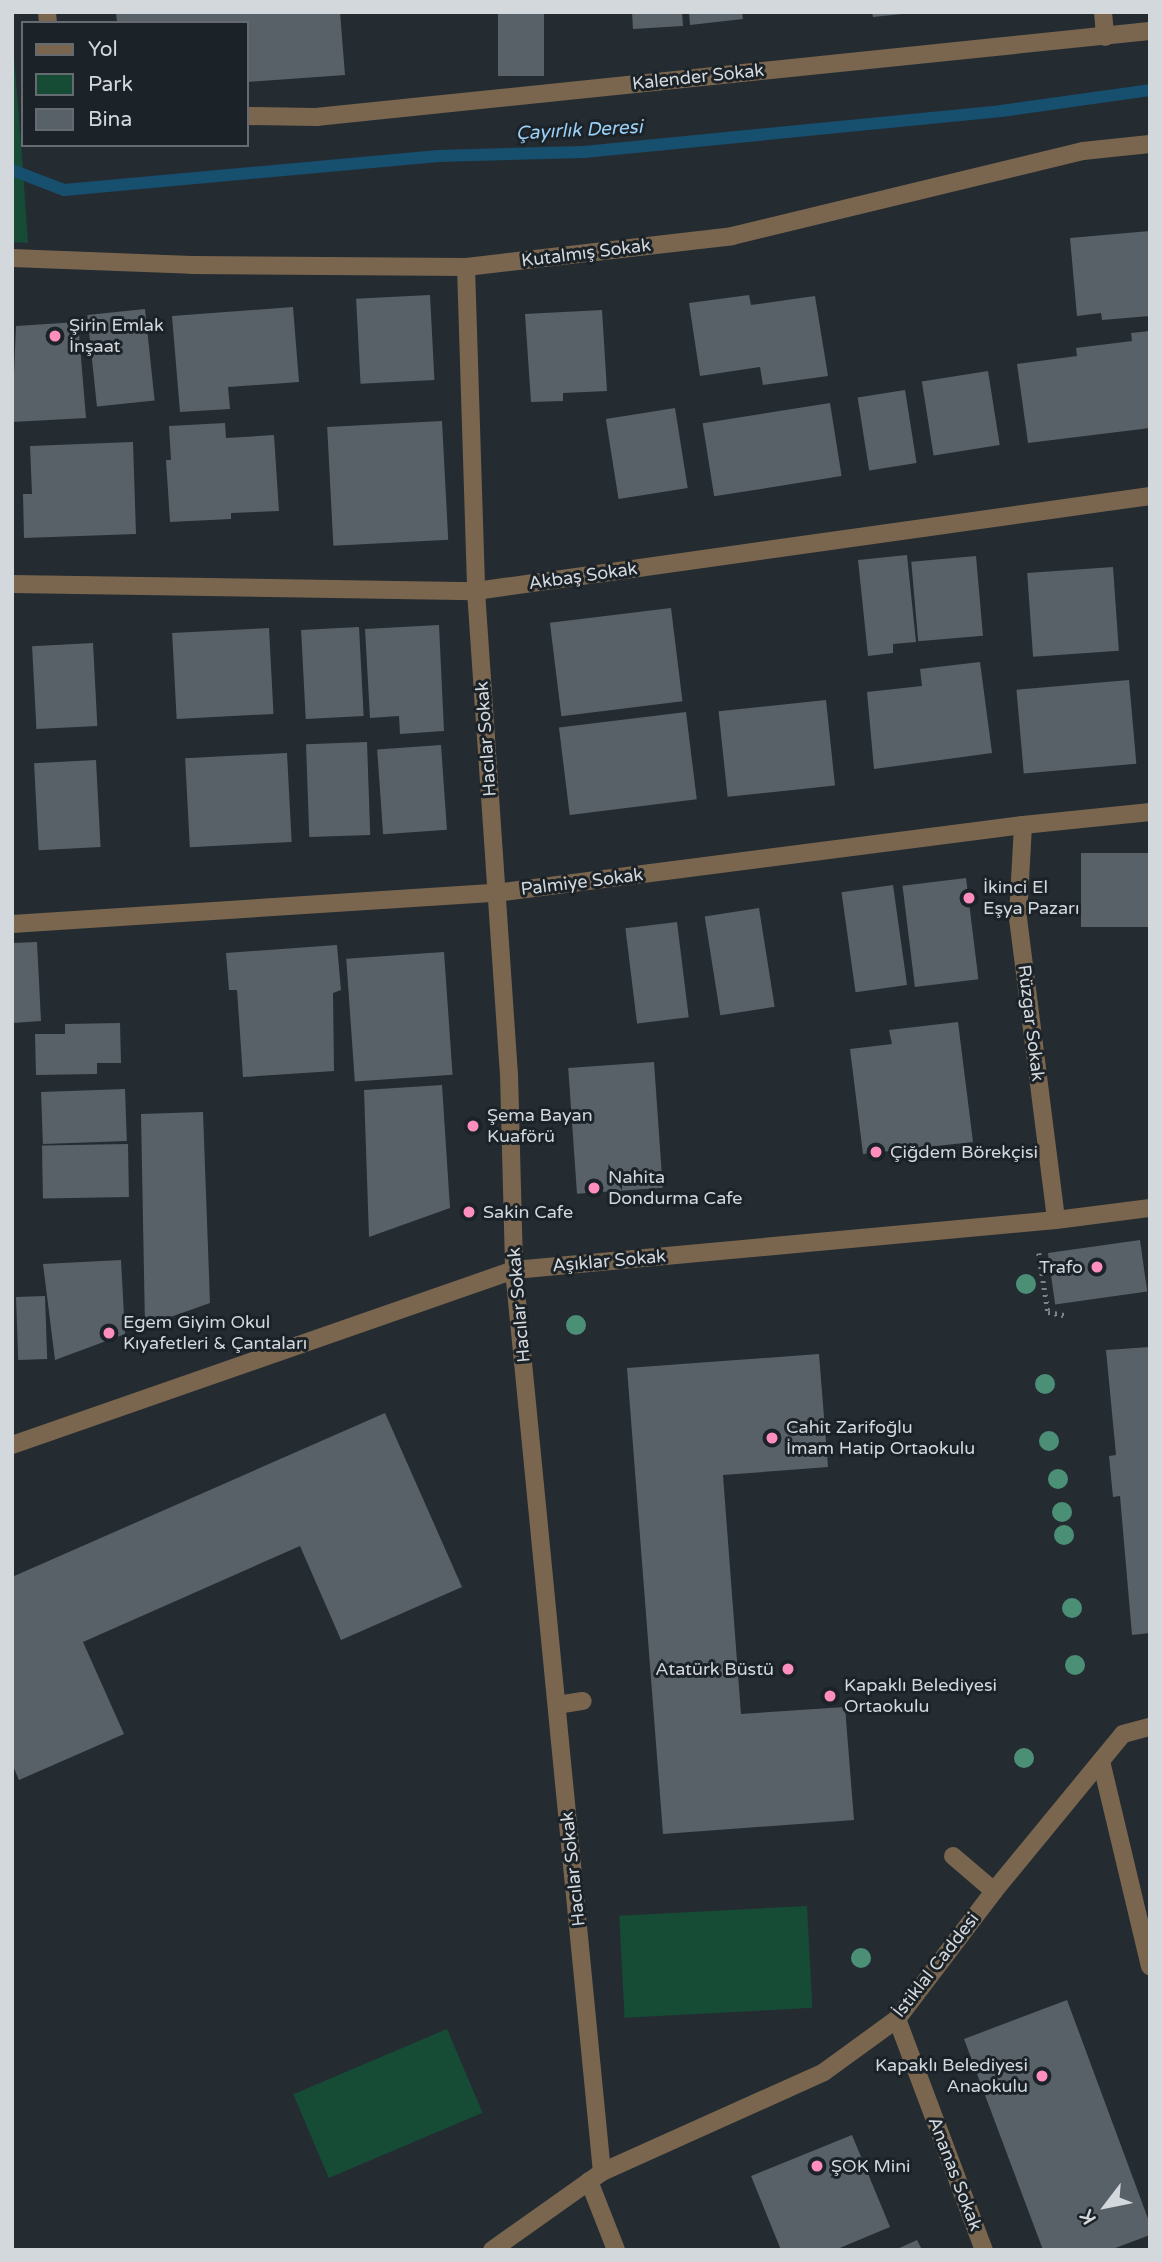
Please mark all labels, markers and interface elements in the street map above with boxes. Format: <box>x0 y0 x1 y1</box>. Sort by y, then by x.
legend <box>21 21 248 147</box>
text: Yol <box>88 37 118 62</box>
street label: Kalender Sokak <box>631 59 765 95</box>
text: Park <box>88 72 133 97</box>
text: Bina <box>88 107 132 132</box>
water label: Çayırlık Deresi <box>515 116 643 146</box>
street label: Kutalmış Sokak <box>520 234 652 272</box>
place label: Şirin Emlak İnşaat <box>69 315 164 358</box>
marker: Şirin Emlak İnşaat <box>47 328 63 344</box>
street label: Akbaş Sokak <box>527 558 639 594</box>
street label: Hacılar Sokak <box>471 681 501 797</box>
street label: Palmiye Sokak <box>520 864 644 900</box>
place label: İkinci El Eşya Pazarı <box>983 877 1079 920</box>
marker: İkinci El Eşya Pazarı <box>961 890 977 906</box>
street label: Rüzgar Sokak <box>1013 963 1049 1083</box>
place label: Şema Bayan Kuaförü <box>487 1105 593 1148</box>
marker: Şema Bayan Kuaförü <box>465 1118 481 1134</box>
place label: Çiğdem Börekçisi <box>890 1141 1038 1163</box>
marker: Çiğdem Börekçisi <box>868 1144 884 1160</box>
place label: Nahita Dondurma Cafe <box>608 1167 743 1210</box>
marker: Nahita Dondurma Cafe <box>586 1180 602 1196</box>
place label: Sakin Cafe <box>483 1201 573 1223</box>
marker: Sakin Cafe <box>461 1204 477 1220</box>
street label: Aşıklar Sokak <box>551 1245 667 1277</box>
street label: Hacılar Sokak <box>503 1247 535 1363</box>
place label: Trafo <box>1039 1256 1083 1278</box>
marker: Trafo <box>1089 1259 1105 1275</box>
place label: Egem Giyim Okul Kıyafetleri & Çantaları <box>123 1312 307 1354</box>
marker: Egem Giyim Okul Kıyafetleri & Çantaları <box>101 1325 117 1341</box>
place label: Cahit Zarifoğlu İmam Hatip Ortaokulu <box>786 1417 975 1460</box>
marker: Cahit Zarifoğlu İmam Hatip Ortaokulu <box>764 1430 780 1446</box>
place label: Atatürk Büstü <box>655 1658 774 1680</box>
marker: Atatürk Büstü <box>780 1661 796 1677</box>
place label: Kapaklı Belediyesi Ortaokulu <box>844 1675 997 1718</box>
marker: Kapaklı Belediyesi Ortaokulu <box>822 1688 838 1704</box>
street label: Hacılar Sokak <box>556 1810 590 1928</box>
street label: İstiklal Caddesi <box>888 1908 984 2022</box>
place label: Kapaklı Belediyesi Anaokulu <box>875 2055 1028 2098</box>
marker: Kapaklı Belediyesi Anaokulu <box>1034 2068 1050 2084</box>
street label: Ananas Sokak <box>923 2114 987 2234</box>
place label: ŞOK Mini <box>831 2155 911 2177</box>
marker: ŞOK Mini <box>809 2158 825 2174</box>
north arrow <box>1071 2171 1141 2241</box>
text: K <box>1075 2206 1101 2228</box>

